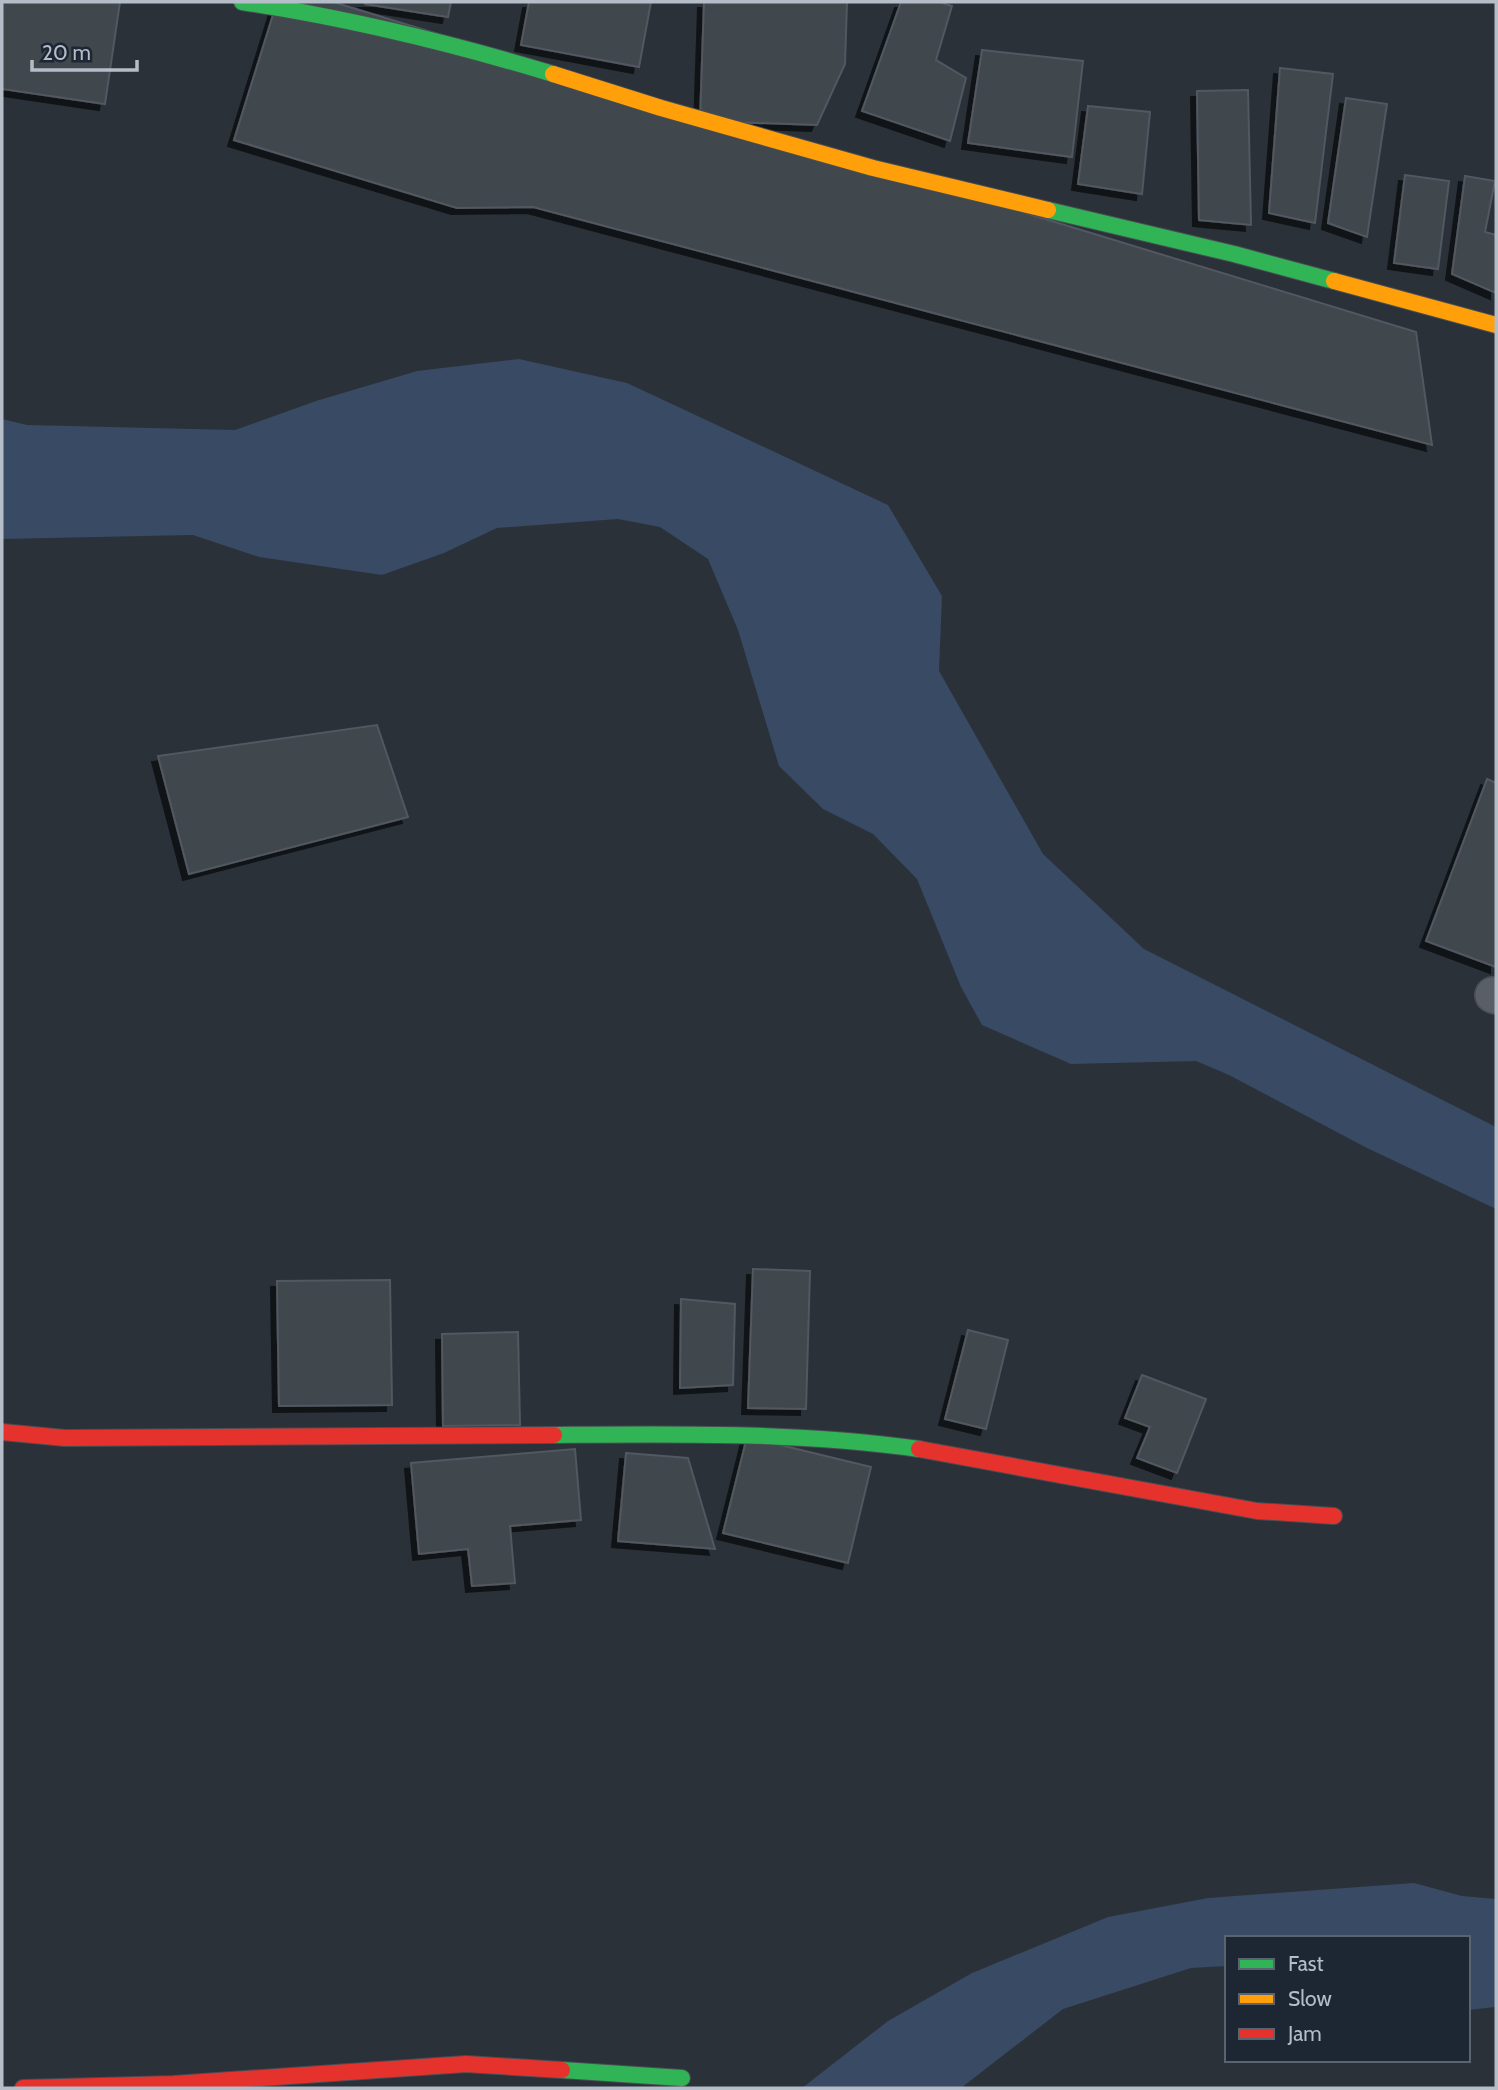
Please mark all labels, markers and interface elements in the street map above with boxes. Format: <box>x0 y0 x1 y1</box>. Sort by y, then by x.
scale bar <box>32 28 136 72</box>
text: 20 m <box>42 40 91 65</box>
legend <box>1225 1936 1470 2062</box>
text: Fast <box>1288 1951 1324 1976</box>
text: Slow <box>1288 1986 1332 2011</box>
text: Jam <box>1287 2021 1322 2046</box>

